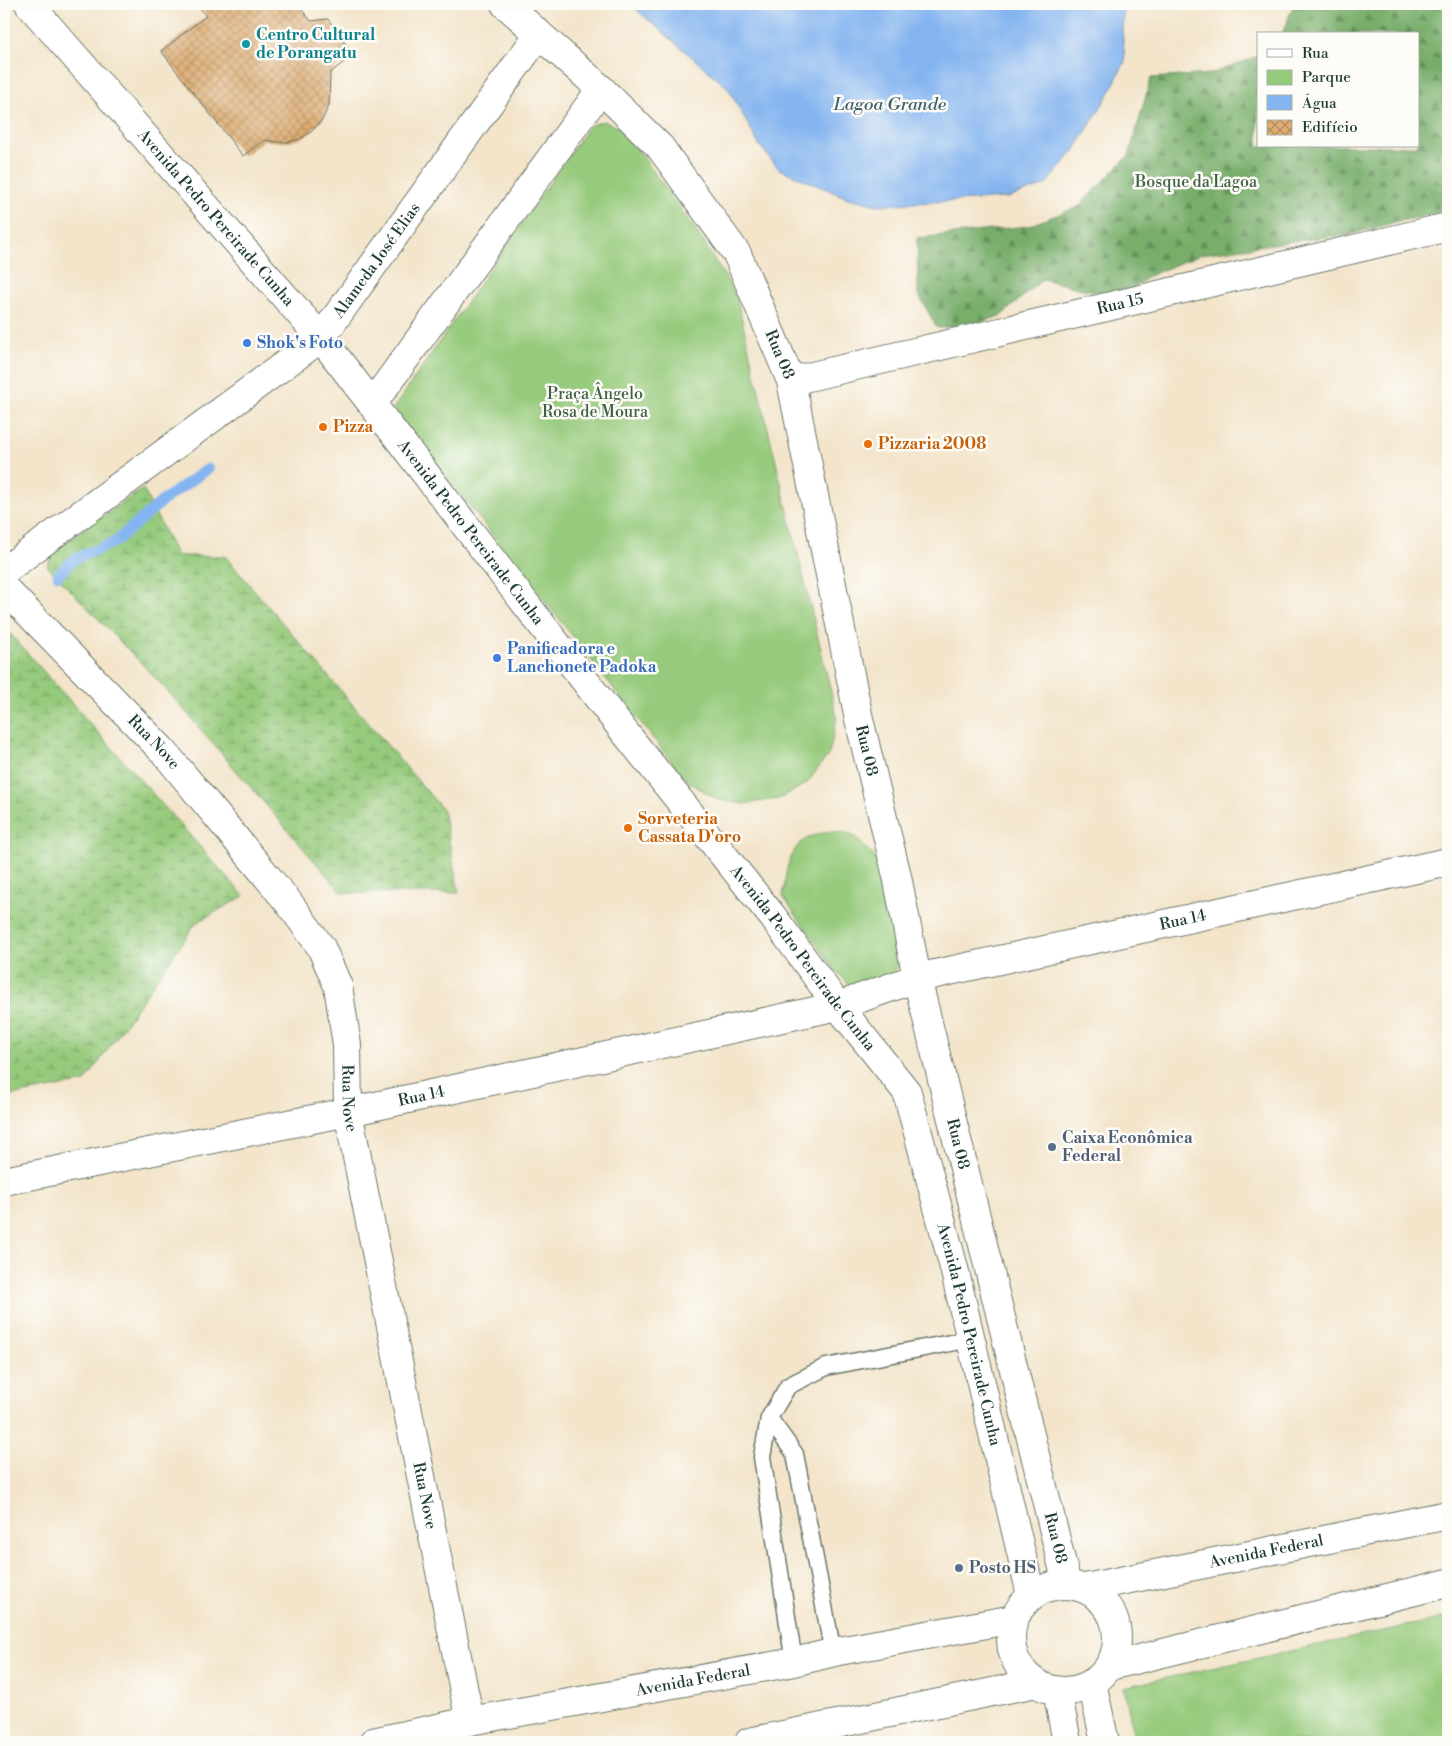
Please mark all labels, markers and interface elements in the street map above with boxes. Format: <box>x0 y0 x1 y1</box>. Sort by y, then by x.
place label: Centro Cultural de Porangatu <box>256 25 376 63</box>
legend <box>1257 32 1420 148</box>
marker: Centro Cultural de Porangatu <box>240 38 252 50</box>
text: Rua <box>1302 44 1329 63</box>
text: Parque <box>1302 68 1351 87</box>
water label: Lagoa Grande <box>833 93 947 116</box>
text: Água <box>1301 93 1337 113</box>
text: Edifício <box>1302 118 1358 137</box>
street label: Avenida Pedro Pereirade Cunha <box>133 124 299 311</box>
park label: Bosque da Lagoa <box>1134 172 1258 192</box>
street label: Alameda José Elias <box>328 199 425 323</box>
street label: Rua 15 <box>1095 289 1146 319</box>
street label: Rua 08 <box>760 327 799 383</box>
place label: Shok's Foto <box>257 333 343 353</box>
marker: Shok's Foto <box>241 337 253 349</box>
park label: Praça Ângelo Rosa de Moura <box>542 382 649 422</box>
place label: Pizza <box>333 417 374 437</box>
marker: Pizza <box>317 421 329 433</box>
place label: Pizzaria 2008 <box>878 434 986 454</box>
street label: Avenida Pedro Pereirade Cunha <box>392 435 549 630</box>
marker: Pizzaria 2008 <box>862 438 874 450</box>
place label: Panificadora e Lanchonete Padoka <box>507 639 657 677</box>
marker: Panificadora e Lanchonete Padoka <box>491 652 503 664</box>
street label: Rua Nove <box>123 711 184 774</box>
street label: Rua 08 <box>851 723 883 778</box>
place label: Sorveteria Cassata D'oro <box>638 809 741 847</box>
marker: Sorveteria Cassata D'oro <box>622 822 634 834</box>
street label: Avenida Pedro Pereirade Cunha <box>725 860 881 1056</box>
street label: Rua 14 <box>1157 905 1208 935</box>
street label: Rua Nove <box>337 1064 362 1134</box>
street label: Rua 14 <box>396 1081 447 1111</box>
street label: Rua 08 <box>942 1116 974 1172</box>
place label: Caixa Econômica Federal <box>1062 1128 1193 1166</box>
marker: Caixa Econômica Federal <box>1046 1141 1058 1153</box>
street label: Avenida Pedro Pereirade Cunha <box>932 1220 1006 1449</box>
street label: Rua Nove <box>408 1460 441 1531</box>
street label: Rua 08 <box>1040 1510 1072 1566</box>
street label: Avenida Federal <box>1207 1530 1325 1573</box>
place label: Posto HS <box>969 1558 1036 1578</box>
marker: Posto HS <box>953 1562 965 1574</box>
street label: Avenida Federal <box>633 1660 752 1701</box>

